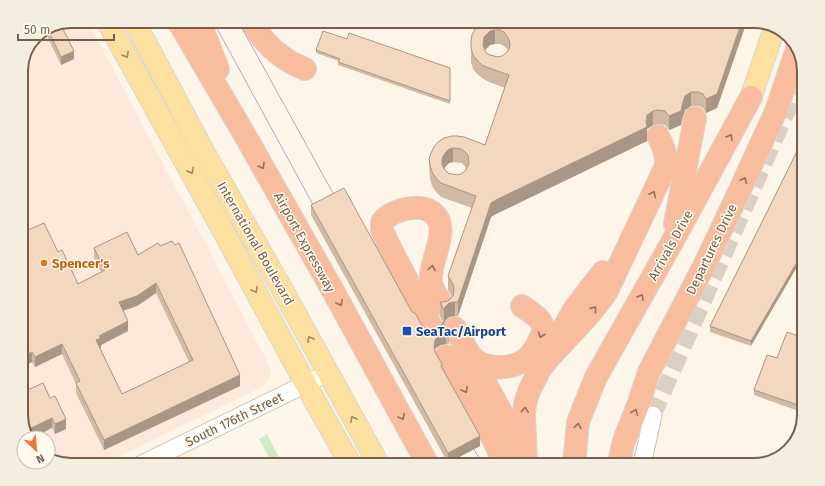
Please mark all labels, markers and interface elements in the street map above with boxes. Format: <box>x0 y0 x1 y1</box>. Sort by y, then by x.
scale bar <box>18 16 114 42</box>
text: 50 m <box>24 23 50 37</box>
one-way arrow <box>122 51 129 58</box>
one-way arrow <box>725 133 733 141</box>
one-way arrow <box>257 162 264 169</box>
one-way arrow <box>186 167 194 175</box>
one-way arrow <box>739 177 747 185</box>
street label: International Boulevard <box>214 179 297 308</box>
street label: Airport Expressway <box>271 190 338 295</box>
one-way arrow <box>648 191 656 198</box>
street label: Departures Drive <box>683 201 740 297</box>
street label: Arrivals Drive <box>645 207 696 283</box>
place label: Spencer's <box>52 256 110 271</box>
marker: Spencer's <box>39 258 49 268</box>
one-way arrow <box>428 265 436 271</box>
one-way arrow <box>251 285 258 293</box>
one-way arrow <box>636 294 644 302</box>
one-way arrow <box>335 299 342 306</box>
one-way arrow <box>589 307 596 314</box>
place label: SeaTac/Airport <box>416 324 507 339</box>
marker: SeaTac/Airport <box>401 325 413 337</box>
one-way arrow <box>537 331 546 338</box>
one-way arrow <box>307 336 314 343</box>
one-way arrow <box>461 386 468 393</box>
street label: South 176th Street <box>183 389 286 450</box>
one-way arrow <box>520 407 529 413</box>
one-way arrow <box>631 408 639 415</box>
one-way arrow <box>397 413 405 420</box>
one-way arrow <box>351 415 358 423</box>
one-way arrow <box>573 423 582 429</box>
north arrow <box>16 430 56 470</box>
text: N <box>34 451 46 466</box>

